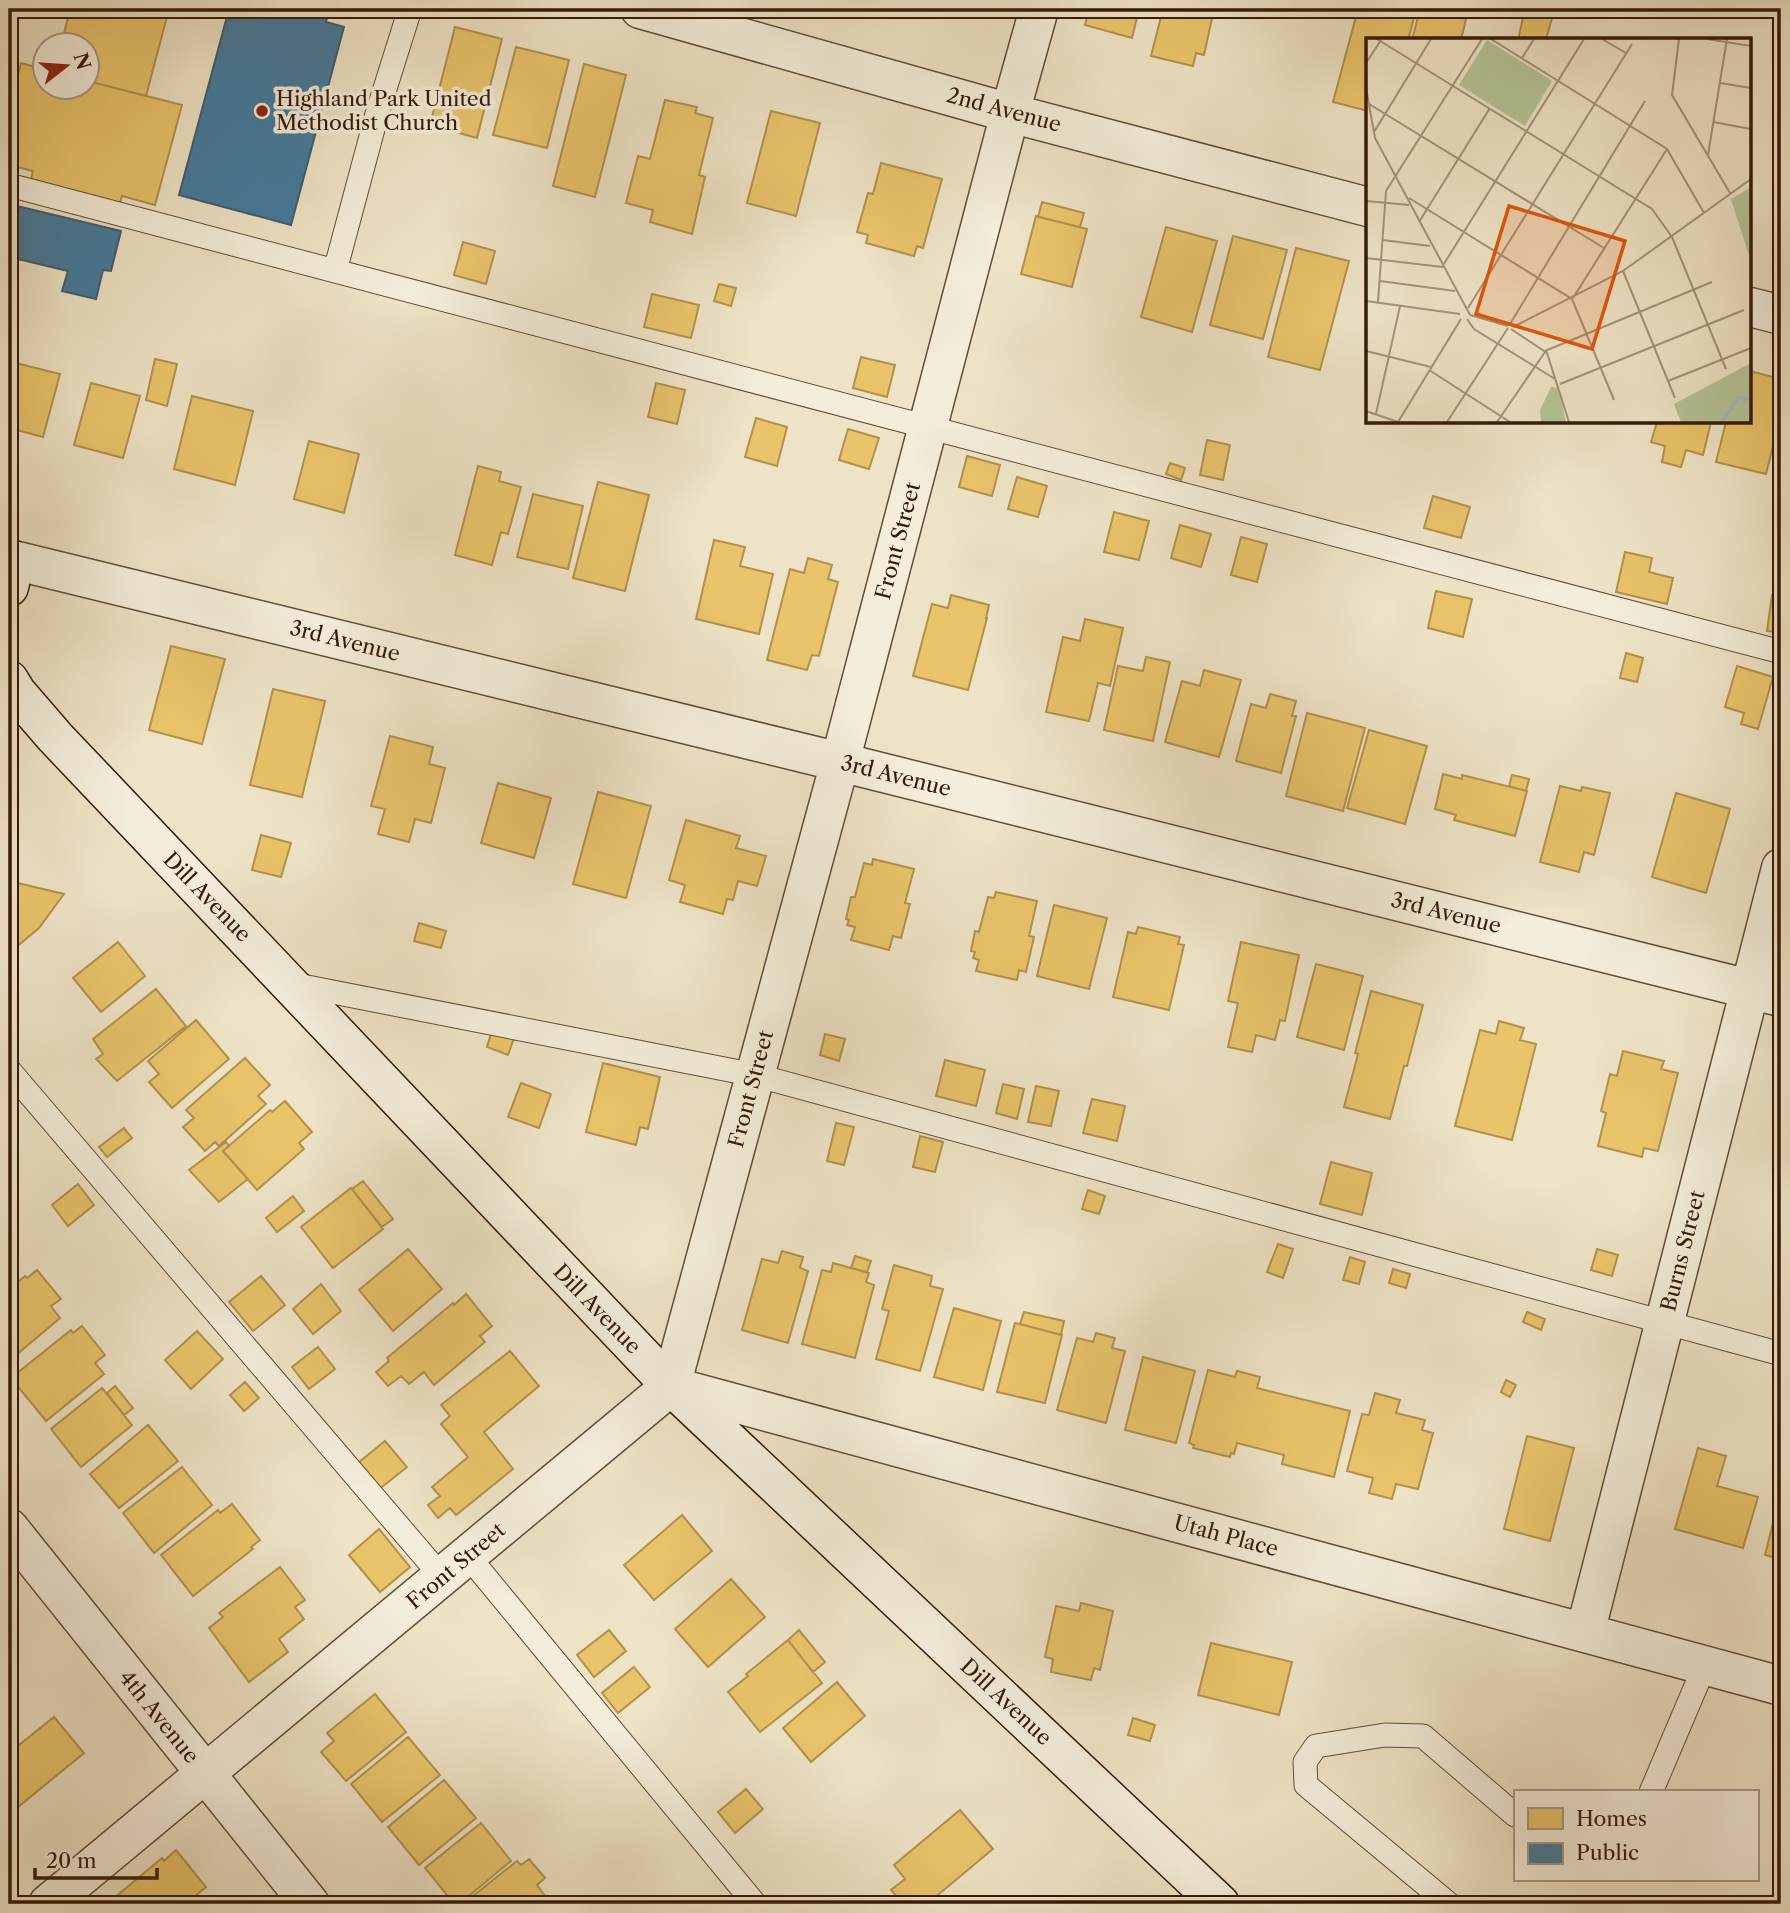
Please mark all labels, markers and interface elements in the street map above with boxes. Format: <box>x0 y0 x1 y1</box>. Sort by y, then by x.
north arrow <box>32 32 102 102</box>
inset map <box>1366 38 1752 424</box>
text: N <box>68 50 95 72</box>
street label: 2nd Avenue <box>944 82 1064 137</box>
place label: Highland Park United Methodist Church <box>276 86 492 135</box>
marker: Highland Park United Methodist Church <box>254 103 270 119</box>
street label: Front Street <box>870 479 925 602</box>
street label: 3rd Avenue <box>288 615 403 666</box>
street label: 3rd Avenue <box>839 750 954 801</box>
street label: Dill Avenue <box>158 847 256 947</box>
street label: 3rd Avenue <box>1389 887 1504 938</box>
street label: Front Street <box>723 1027 778 1150</box>
street label: Burns Street <box>1655 1187 1710 1314</box>
street label: Dill Avenue <box>548 1259 646 1359</box>
street label: Utah Place <box>1171 1510 1281 1561</box>
street label: Front Street <box>401 1517 510 1614</box>
street label: Dill Avenue <box>956 1653 1057 1750</box>
street label: 4th Avenue <box>114 1665 204 1768</box>
legend <box>1514 1790 1758 1882</box>
text: Homes <box>1576 1806 1647 1831</box>
scale bar <box>35 1836 158 1880</box>
text: Public <box>1576 1840 1639 1865</box>
text: 20 m <box>46 1848 97 1873</box>

